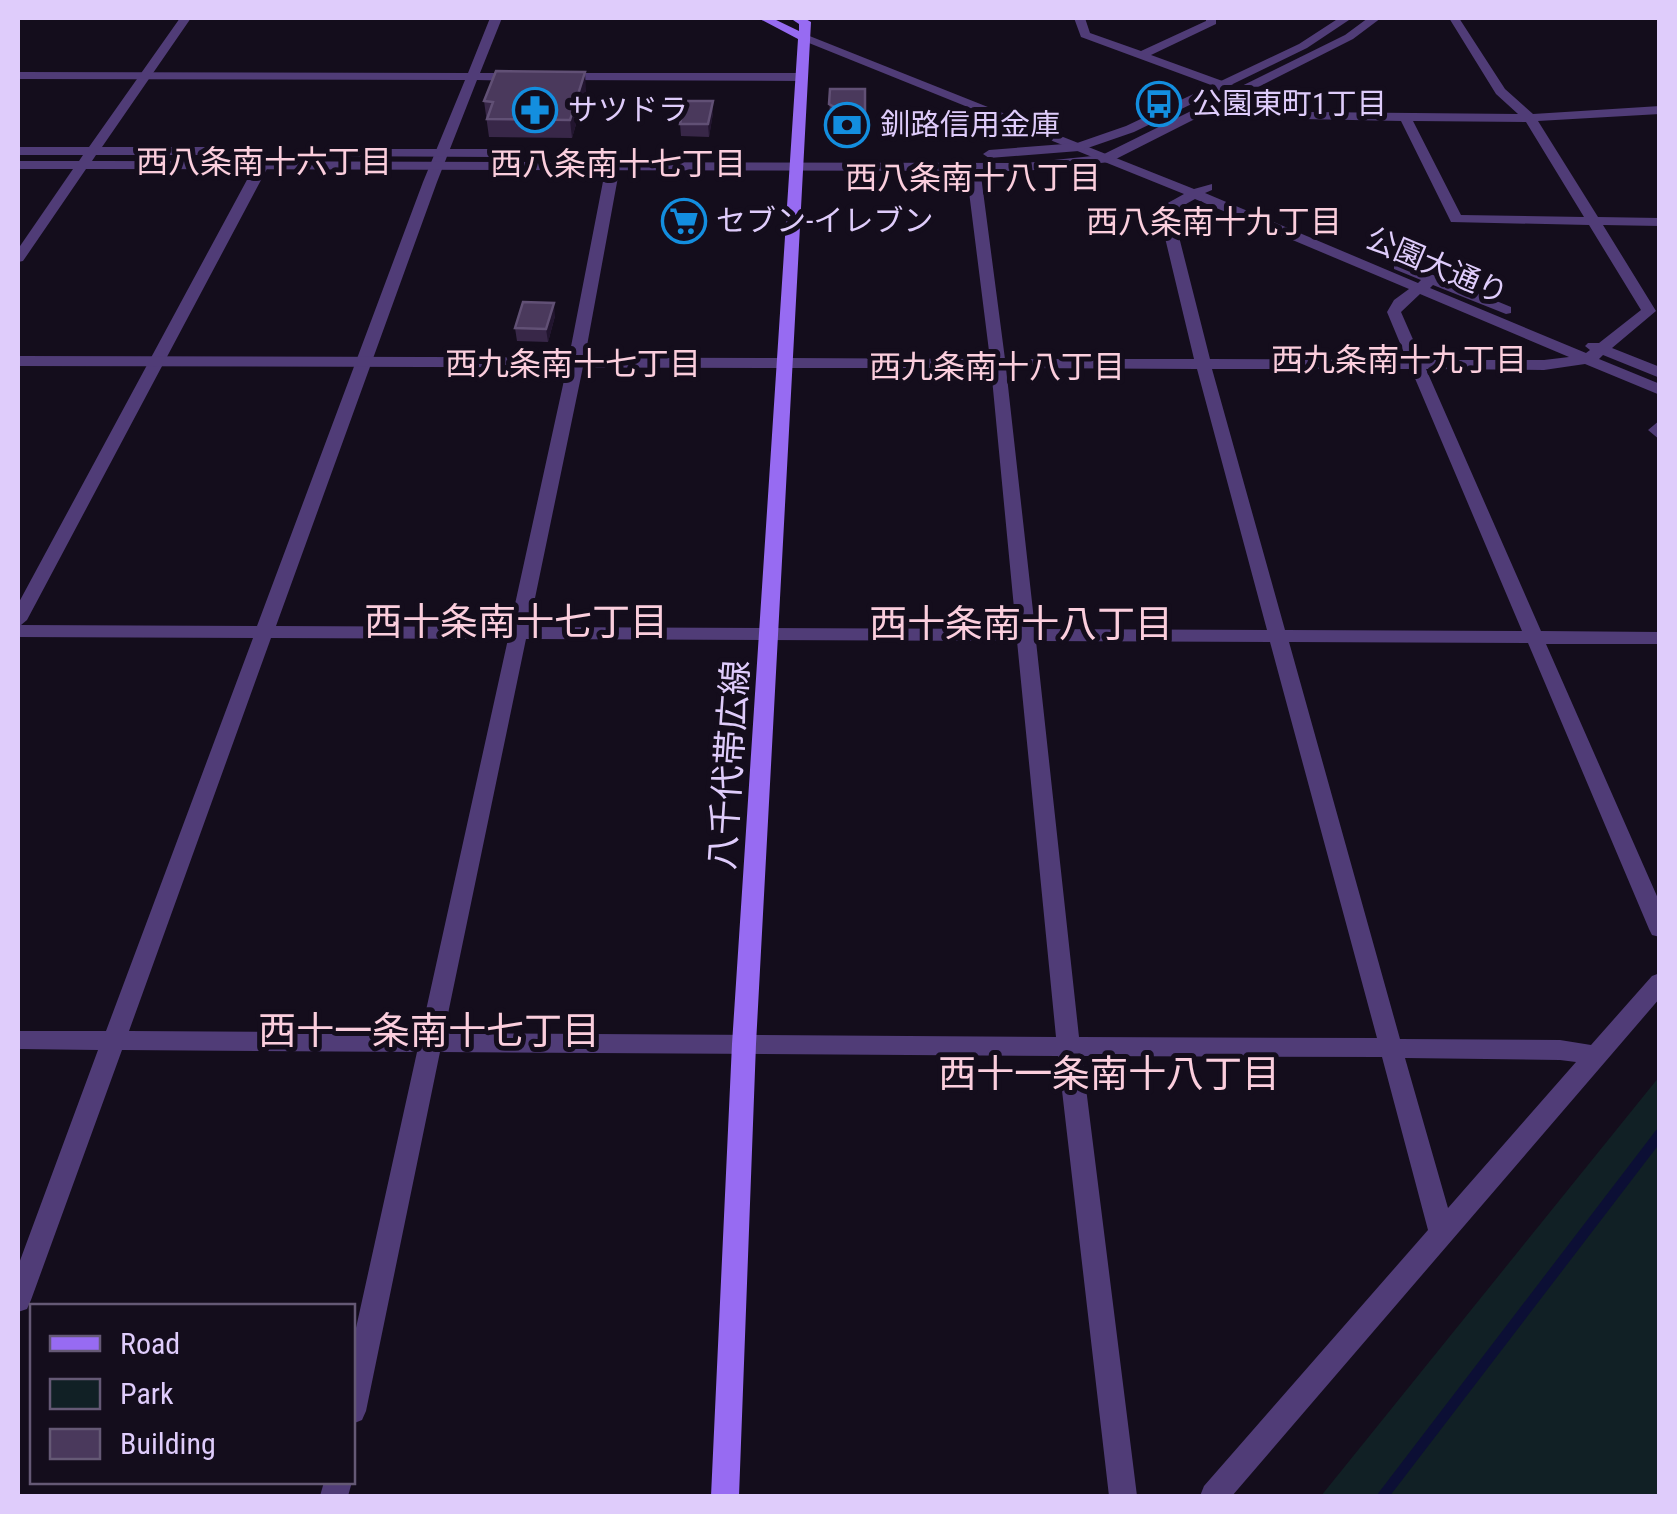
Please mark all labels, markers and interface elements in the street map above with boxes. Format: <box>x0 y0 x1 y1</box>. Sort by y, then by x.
bus stop icon: 公園東町1丁目 <box>1136 81 1182 127</box>
place label: 公園東町1丁目 <box>1192 86 1387 121</box>
pharmacy icon: サツドラ <box>512 87 558 133</box>
place label: サツドラ <box>568 92 688 127</box>
bank icon: 釧路信用金庫 <box>824 102 870 148</box>
place label: 釧路信用金庫 <box>880 107 1060 142</box>
district label: 西八条南十六丁目 <box>136 143 392 181</box>
district label: 西八条南十七丁目 <box>490 145 746 183</box>
district label: 西八条南十八丁目 <box>845 159 1101 197</box>
supermarket icon: セブン-イレブン <box>661 198 707 244</box>
place label: セブン-イレブン <box>716 203 933 238</box>
district label: 西八条南十九丁目 <box>1086 203 1342 241</box>
street label: 公園大通り <box>1361 220 1513 311</box>
district label: 西九条南十九丁目 <box>1271 341 1527 379</box>
district label: 西九条南十七丁目 <box>445 345 701 383</box>
district label: 西九条南十八丁目 <box>869 348 1125 386</box>
district label: 西十条南十七丁目 <box>364 600 668 644</box>
district label: 西十条南十八丁目 <box>869 602 1173 646</box>
street label: 八千代帯広線 <box>702 659 757 871</box>
district label: 西十一条南十七丁目 <box>258 1009 600 1053</box>
district label: 西十一条南十八丁目 <box>938 1052 1280 1096</box>
legend <box>30 1304 355 1484</box>
text: Road <box>120 1326 180 1361</box>
text: Park <box>120 1376 174 1411</box>
text: Building <box>120 1426 216 1461</box>

